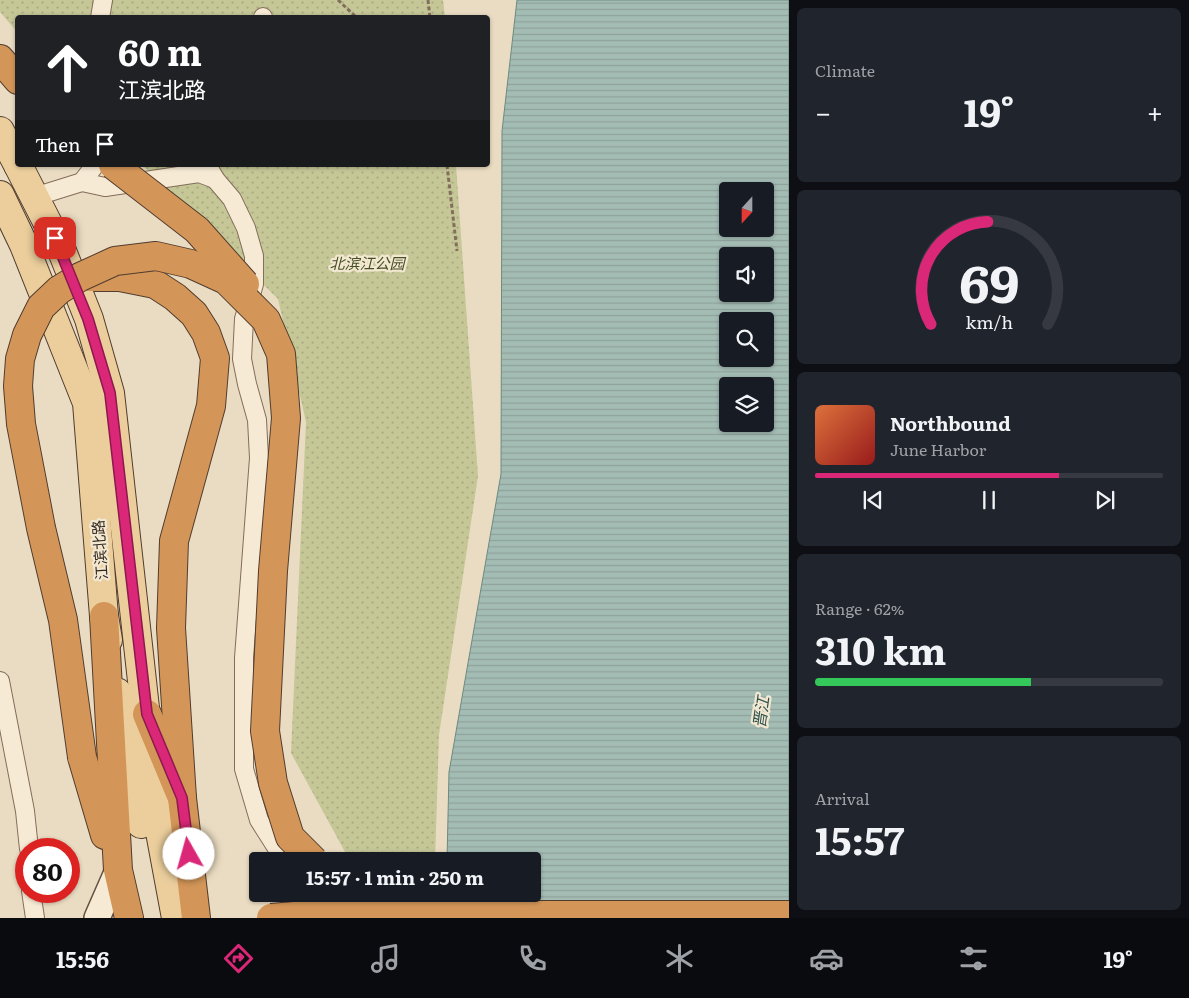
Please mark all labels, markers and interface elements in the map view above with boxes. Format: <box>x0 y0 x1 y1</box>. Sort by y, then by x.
text: 60 m <box>118 25 202 77</box>
icon: ahead <box>35 35 100 100</box>
text: Climate <box>815 58 875 82</box>
text: 江滨北路 <box>118 72 206 105</box>
text: 19° <box>964 82 1015 139</box>
text: − <box>815 90 831 132</box>
text: + <box>1147 90 1163 132</box>
text: Then <box>35 130 81 158</box>
icon: arrive <box>91 130 119 158</box>
north arrow <box>719 182 774 238</box>
map controls <box>719 182 774 432</box>
pin <box>34 217 76 259</box>
icon: arrive <box>41 224 69 252</box>
text: 69 <box>959 242 1019 319</box>
button: sound <box>719 247 774 302</box>
park label: 北滨江公园 <box>329 251 406 274</box>
text: km/h <box>965 308 1013 335</box>
button: search <box>719 312 774 367</box>
button: layers <box>719 377 774 432</box>
text: Northbound <box>890 409 1011 437</box>
text: June Harbor <box>890 437 986 461</box>
icon: previous <box>859 486 887 514</box>
icon: pause <box>975 486 1003 514</box>
icon: next <box>1091 486 1119 514</box>
street label: 江滨北路 <box>85 519 113 581</box>
text: Range · 62% <box>815 596 904 620</box>
text: 310 km <box>815 620 946 677</box>
water label: 晋江 <box>746 693 774 730</box>
text: Arrival <box>815 786 870 810</box>
text: 15:57 <box>815 810 904 867</box>
position arrow <box>162 827 214 879</box>
speed limit sign: 80 <box>15 838 80 903</box>
text: 15:57 · 1 min · 250 m <box>306 863 484 891</box>
icon: directions <box>221 941 256 976</box>
icon: music <box>368 941 403 976</box>
icon: phone <box>515 941 550 976</box>
icon: climate <box>662 941 697 976</box>
icon: car <box>809 941 844 976</box>
icon: filters <box>956 941 991 976</box>
text: 15:56 <box>56 942 109 975</box>
text: 19° <box>1103 942 1133 975</box>

